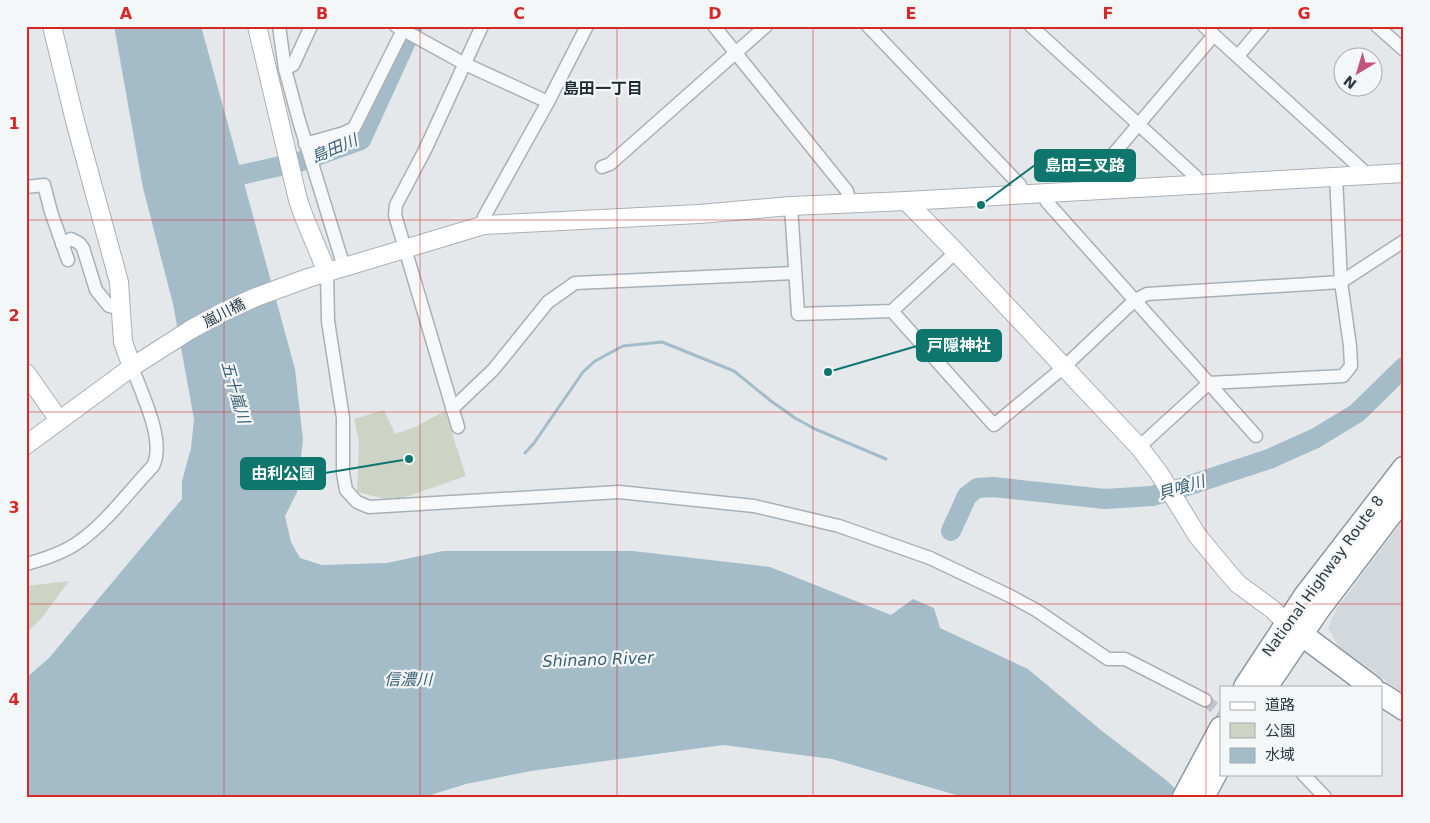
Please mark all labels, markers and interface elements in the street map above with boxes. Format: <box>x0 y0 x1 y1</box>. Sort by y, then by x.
text: A <box>120 4 133 23</box>
text: B <box>316 4 328 23</box>
text: C <box>513 4 525 23</box>
text: D <box>708 4 722 23</box>
text: E <box>906 4 916 23</box>
text: F <box>1103 4 1113 23</box>
text: G <box>1297 4 1311 23</box>
north arrow <box>1332 48 1382 98</box>
text: N <box>1340 72 1360 92</box>
district label: 島田一丁目 <box>563 79 643 98</box>
text: 1 <box>8 114 20 133</box>
water label: 島田川 <box>308 130 362 167</box>
callout: 島田三叉路 <box>1035 150 1135 181</box>
text: 島田三叉路 <box>1045 156 1125 175</box>
street label: 嵐川橋 <box>200 295 248 331</box>
text: 2 <box>8 306 20 325</box>
callout: 戸隠神社 <box>917 330 1001 361</box>
text: 戸隠神社 <box>927 336 991 355</box>
water label: 五十嵐川 <box>218 359 254 427</box>
callout: 由利公園 <box>241 458 325 489</box>
text: 由利公園 <box>251 464 315 483</box>
water label: 貝喰川 <box>1155 471 1209 504</box>
street label: National Highway Route 8 <box>1258 492 1388 660</box>
text: 3 <box>8 498 20 517</box>
water label: Shinano River <box>542 648 655 671</box>
water label: 信濃川 <box>384 670 434 689</box>
legend <box>1220 686 1382 776</box>
text: 4 <box>8 690 20 709</box>
text: 道路 <box>1265 696 1295 714</box>
text: 公園 <box>1265 722 1295 740</box>
text: 水域 <box>1265 746 1295 764</box>

